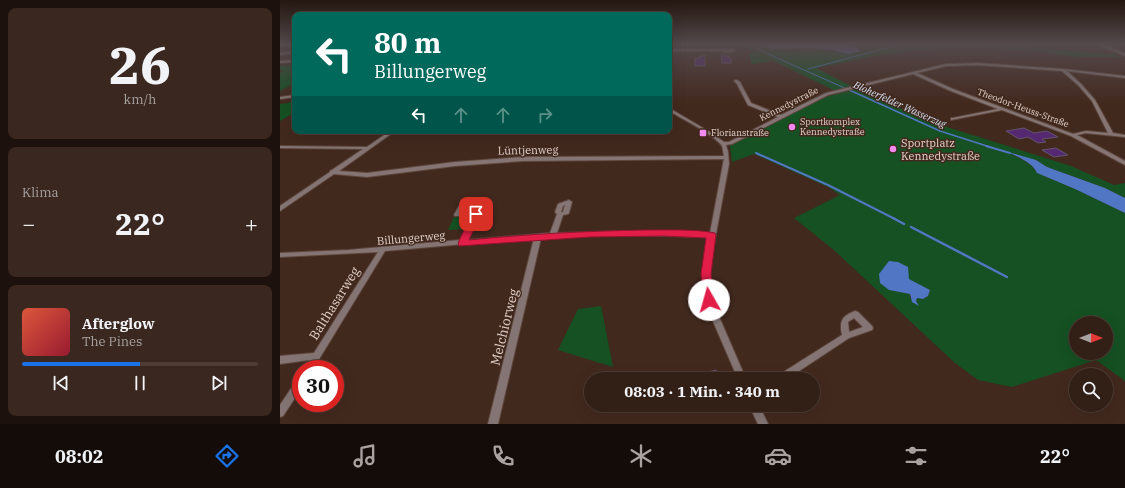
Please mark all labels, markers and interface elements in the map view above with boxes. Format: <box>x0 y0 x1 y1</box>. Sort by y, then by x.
text: 80 m <box>374 24 441 61</box>
icon: left <box>308 28 360 80</box>
text: 26 <box>109 31 171 98</box>
text: Billungerweg <box>374 60 486 83</box>
water label: Bloherfelder Wasserzug <box>851 78 948 131</box>
street label: Kennedystraße <box>757 84 820 123</box>
street label: Theodor-Heuss-Straße <box>976 86 1071 129</box>
text: km/h <box>124 91 156 108</box>
icon: left <box>408 104 430 126</box>
icon: ahead <box>450 104 472 126</box>
icon: ahead <box>492 104 514 126</box>
icon: right <box>534 104 556 126</box>
place label: Sportkomplex Kennedystraße <box>800 116 865 137</box>
marker: Sportkomplex Kennedystraße <box>787 122 797 132</box>
place label: Florianstraße <box>711 127 769 138</box>
marker: Florianstraße <box>698 128 708 138</box>
place label: Sportplatz Kennedystraße <box>901 136 980 163</box>
street label: Lüntjenweg <box>498 142 558 158</box>
marker: Sportplatz Kennedystraße <box>888 144 898 154</box>
text: Klima <box>22 184 59 201</box>
pin <box>459 197 493 231</box>
icon: arrive <box>465 203 487 225</box>
text: 22° <box>115 204 165 243</box>
text: − <box>22 209 35 238</box>
text: + <box>245 209 258 238</box>
street label: Billungerweg <box>376 228 446 248</box>
street label: Balthasarweg <box>305 264 364 343</box>
position arrow <box>688 279 730 321</box>
street label: Melchiorweg <box>487 287 522 367</box>
text: Afterglow <box>82 314 155 333</box>
north arrow <box>1069 316 1113 360</box>
map controls <box>1069 316 1113 412</box>
text: The Pines <box>82 333 142 350</box>
speed limit sign: 30 <box>292 360 344 412</box>
button: search <box>1069 368 1113 412</box>
icon: previous <box>50 372 72 394</box>
icon: pause <box>129 372 151 394</box>
icon: next <box>208 372 230 394</box>
text: 08:03 · 1 Min. · 340 m <box>624 382 780 401</box>
icon: directions <box>213 442 241 470</box>
icon: music <box>351 442 379 470</box>
icon: phone <box>489 442 517 470</box>
icon: climate <box>627 442 655 470</box>
icon: car <box>764 442 792 470</box>
icon: filters <box>902 442 930 470</box>
text: 08:02 <box>55 445 104 468</box>
text: 22° <box>1040 445 1070 468</box>

